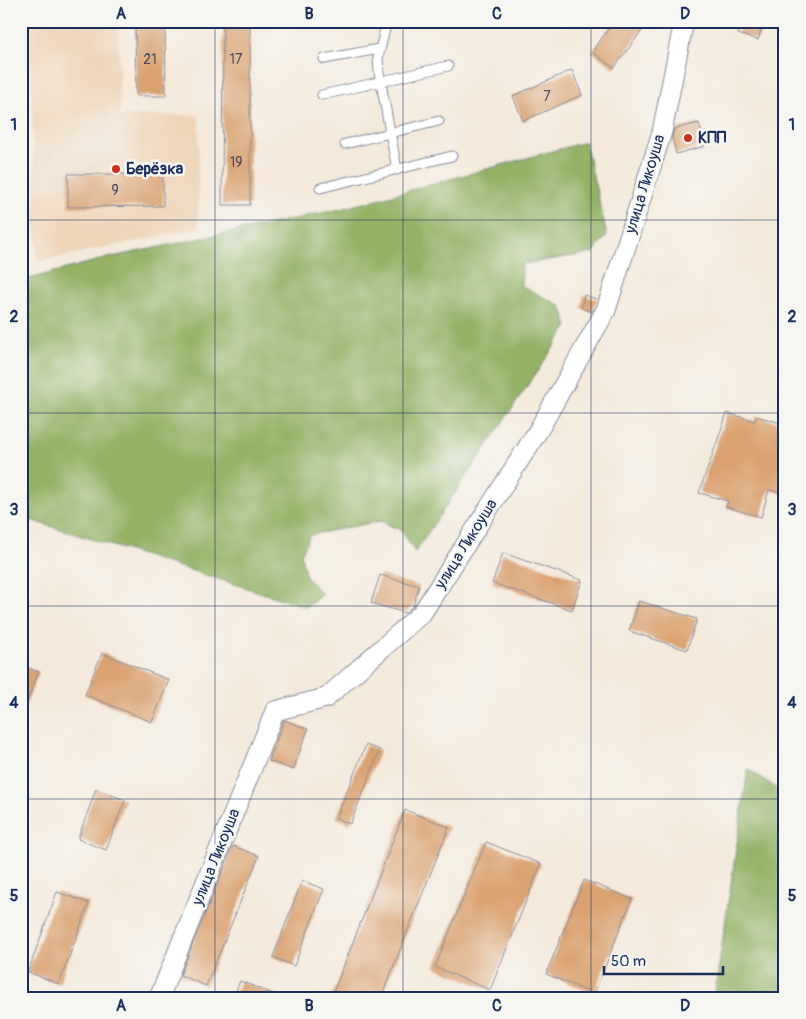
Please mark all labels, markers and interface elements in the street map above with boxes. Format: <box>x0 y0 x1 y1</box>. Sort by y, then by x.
text: A <box>116 4 127 24</box>
text: B <box>304 4 314 24</box>
text: C <box>492 4 502 24</box>
text: D <box>680 4 690 24</box>
house number: 21 <box>143 51 157 68</box>
house number: 17 <box>230 51 243 68</box>
house number: 7 <box>543 88 551 105</box>
text: 1 <box>11 115 17 135</box>
text: 1 <box>789 115 795 135</box>
place label: КПП <box>698 128 727 148</box>
street label: улица Ликоуша <box>620 132 670 237</box>
marker: КПП <box>682 132 694 144</box>
house number: 19 <box>230 154 242 171</box>
place label: Берёзка <box>126 159 184 179</box>
marker: Берёзка <box>110 163 122 175</box>
house number: 9 <box>111 182 119 199</box>
text: 2 <box>10 307 19 327</box>
text: 2 <box>788 307 797 327</box>
street label: улица Ликоуша <box>430 495 502 594</box>
text: 3 <box>10 500 19 520</box>
text: 3 <box>788 500 797 520</box>
text: 4 <box>9 693 19 713</box>
text: 4 <box>787 693 797 713</box>
street label: улица Ликоуша <box>187 806 244 909</box>
text: 5 <box>10 886 19 906</box>
text: 5 <box>788 886 797 906</box>
scale bar <box>604 944 722 976</box>
text: 50 m <box>611 952 646 971</box>
text: A <box>116 996 127 1016</box>
text: B <box>304 996 314 1016</box>
text: C <box>492 996 502 1016</box>
text: D <box>680 996 690 1016</box>

